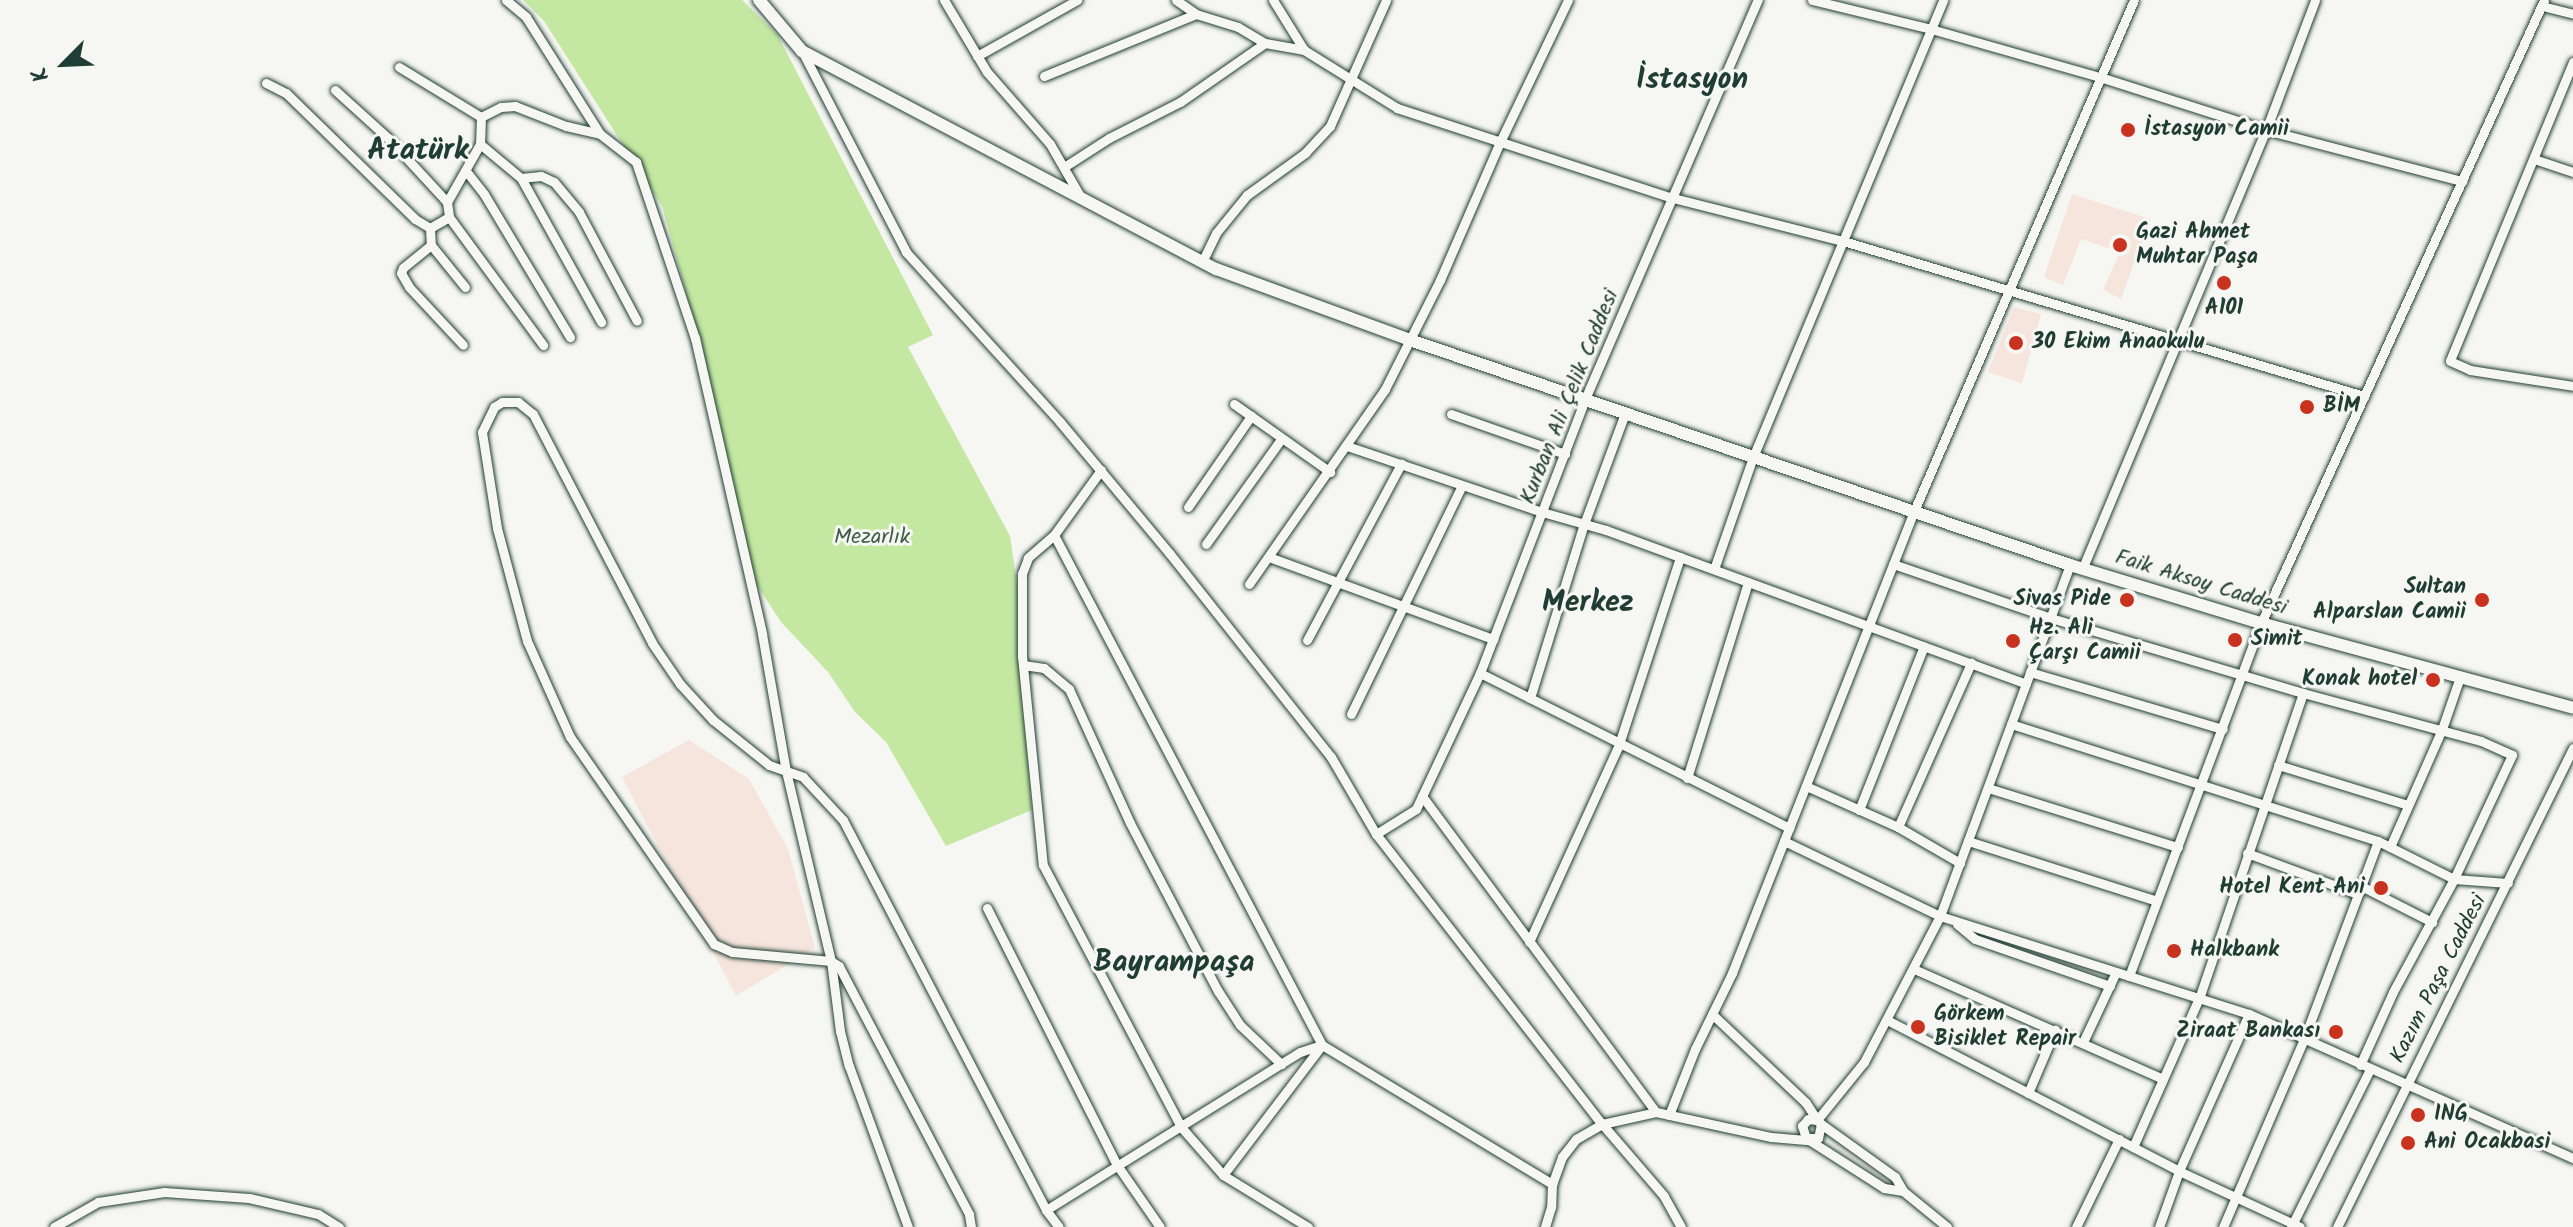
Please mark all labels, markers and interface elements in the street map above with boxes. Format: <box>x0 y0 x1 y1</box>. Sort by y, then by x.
north arrow <box>24 24 104 104</box>
text: K <box>23 61 60 87</box>
district label: İstasyon <box>1636 62 1748 98</box>
place label: İstasyon Camii <box>2144 117 2289 143</box>
marker: İstasyon Camii <box>2119 121 2137 139</box>
district label: Atatürk <box>367 133 469 169</box>
place label: Gazi Ahmet Muhtar Paşa <box>2136 219 2258 270</box>
marker: Gazi Ahmet Muhtar Paşa <box>2111 236 2129 254</box>
marker: A101 <box>2215 274 2233 292</box>
street label: Kurban Ali Çelik Caddesi <box>1515 286 1625 508</box>
place label: A101 <box>2205 296 2243 322</box>
place label: 30 Ekim Anaokulu <box>2032 330 2204 356</box>
marker: 30 Ekim Anaokulu <box>2007 334 2025 352</box>
place label: BİM <box>2323 394 2360 420</box>
marker: BİM <box>2298 398 2316 416</box>
park label: Mezarlık <box>834 525 910 551</box>
street label: Faik Aksoy Caddesi <box>2112 544 2290 622</box>
place label: Sultan Alparslan Camii <box>2313 574 2466 626</box>
district label: Merkez <box>1542 585 1634 621</box>
place label: Sivas Pide <box>2013 587 2111 613</box>
marker: Sivas Pide <box>2118 591 2136 609</box>
marker: Sultan Alparslan Camii <box>2473 591 2491 609</box>
place label: Hz. Ali Çarşı Camii <box>2029 615 2141 666</box>
place label: Simit <box>2251 627 2303 653</box>
marker: Simit <box>2226 631 2244 649</box>
marker: Hz. Ali Çarşı Camii <box>2004 632 2022 650</box>
place label: Konak hotel <box>2302 667 2417 693</box>
marker: Konak hotel <box>2424 671 2442 689</box>
place label: Hotel Kent Ani <box>2219 875 2365 901</box>
marker: Hotel Kent Ani <box>2372 879 2390 897</box>
street label: Kazım Paşa Caddesi <box>2385 890 2493 1068</box>
place label: Halkbank <box>2190 938 2279 964</box>
marker: Halkbank <box>2165 942 2183 960</box>
district label: Bayrampaşa <box>1093 945 1255 981</box>
place label: Görkem Bisiklet Repair <box>1934 1001 2076 1052</box>
marker: Görkem Bisiklet Repair <box>1909 1018 1927 1036</box>
place label: Ziraat Bankası <box>2176 1019 2320 1045</box>
marker: Ziraat Bankası <box>2327 1023 2345 1041</box>
place label: ING <box>2434 1102 2468 1128</box>
marker: ING <box>2409 1106 2427 1124</box>
place label: Ani Ocakbasi <box>2424 1130 2550 1156</box>
marker: Ani Ocakbasi <box>2399 1134 2417 1152</box>

